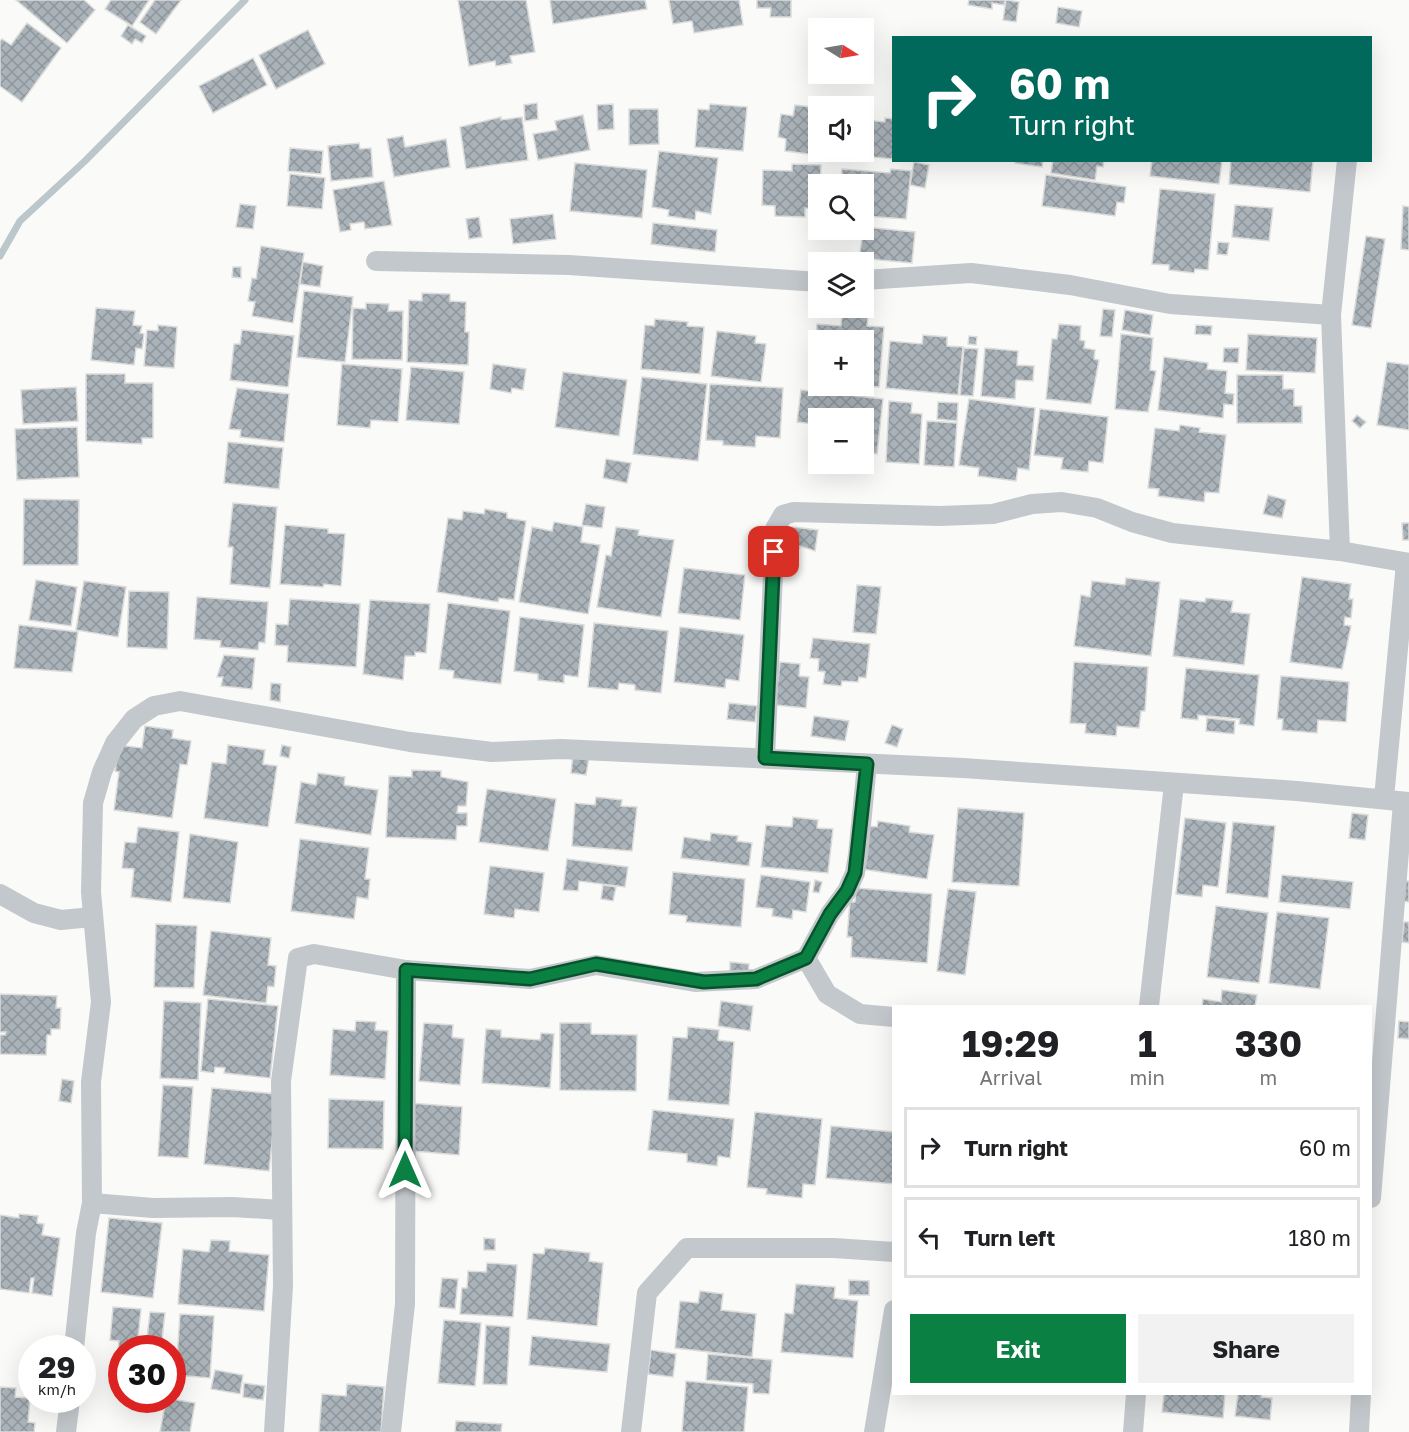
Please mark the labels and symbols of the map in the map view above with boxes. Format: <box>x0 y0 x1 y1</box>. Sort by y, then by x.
north arrow <box>808 18 874 84</box>
pin <box>748 526 799 577</box>
position arrow <box>373 1138 437 1202</box>
speed limit sign: 30 <box>108 1335 186 1413</box>

